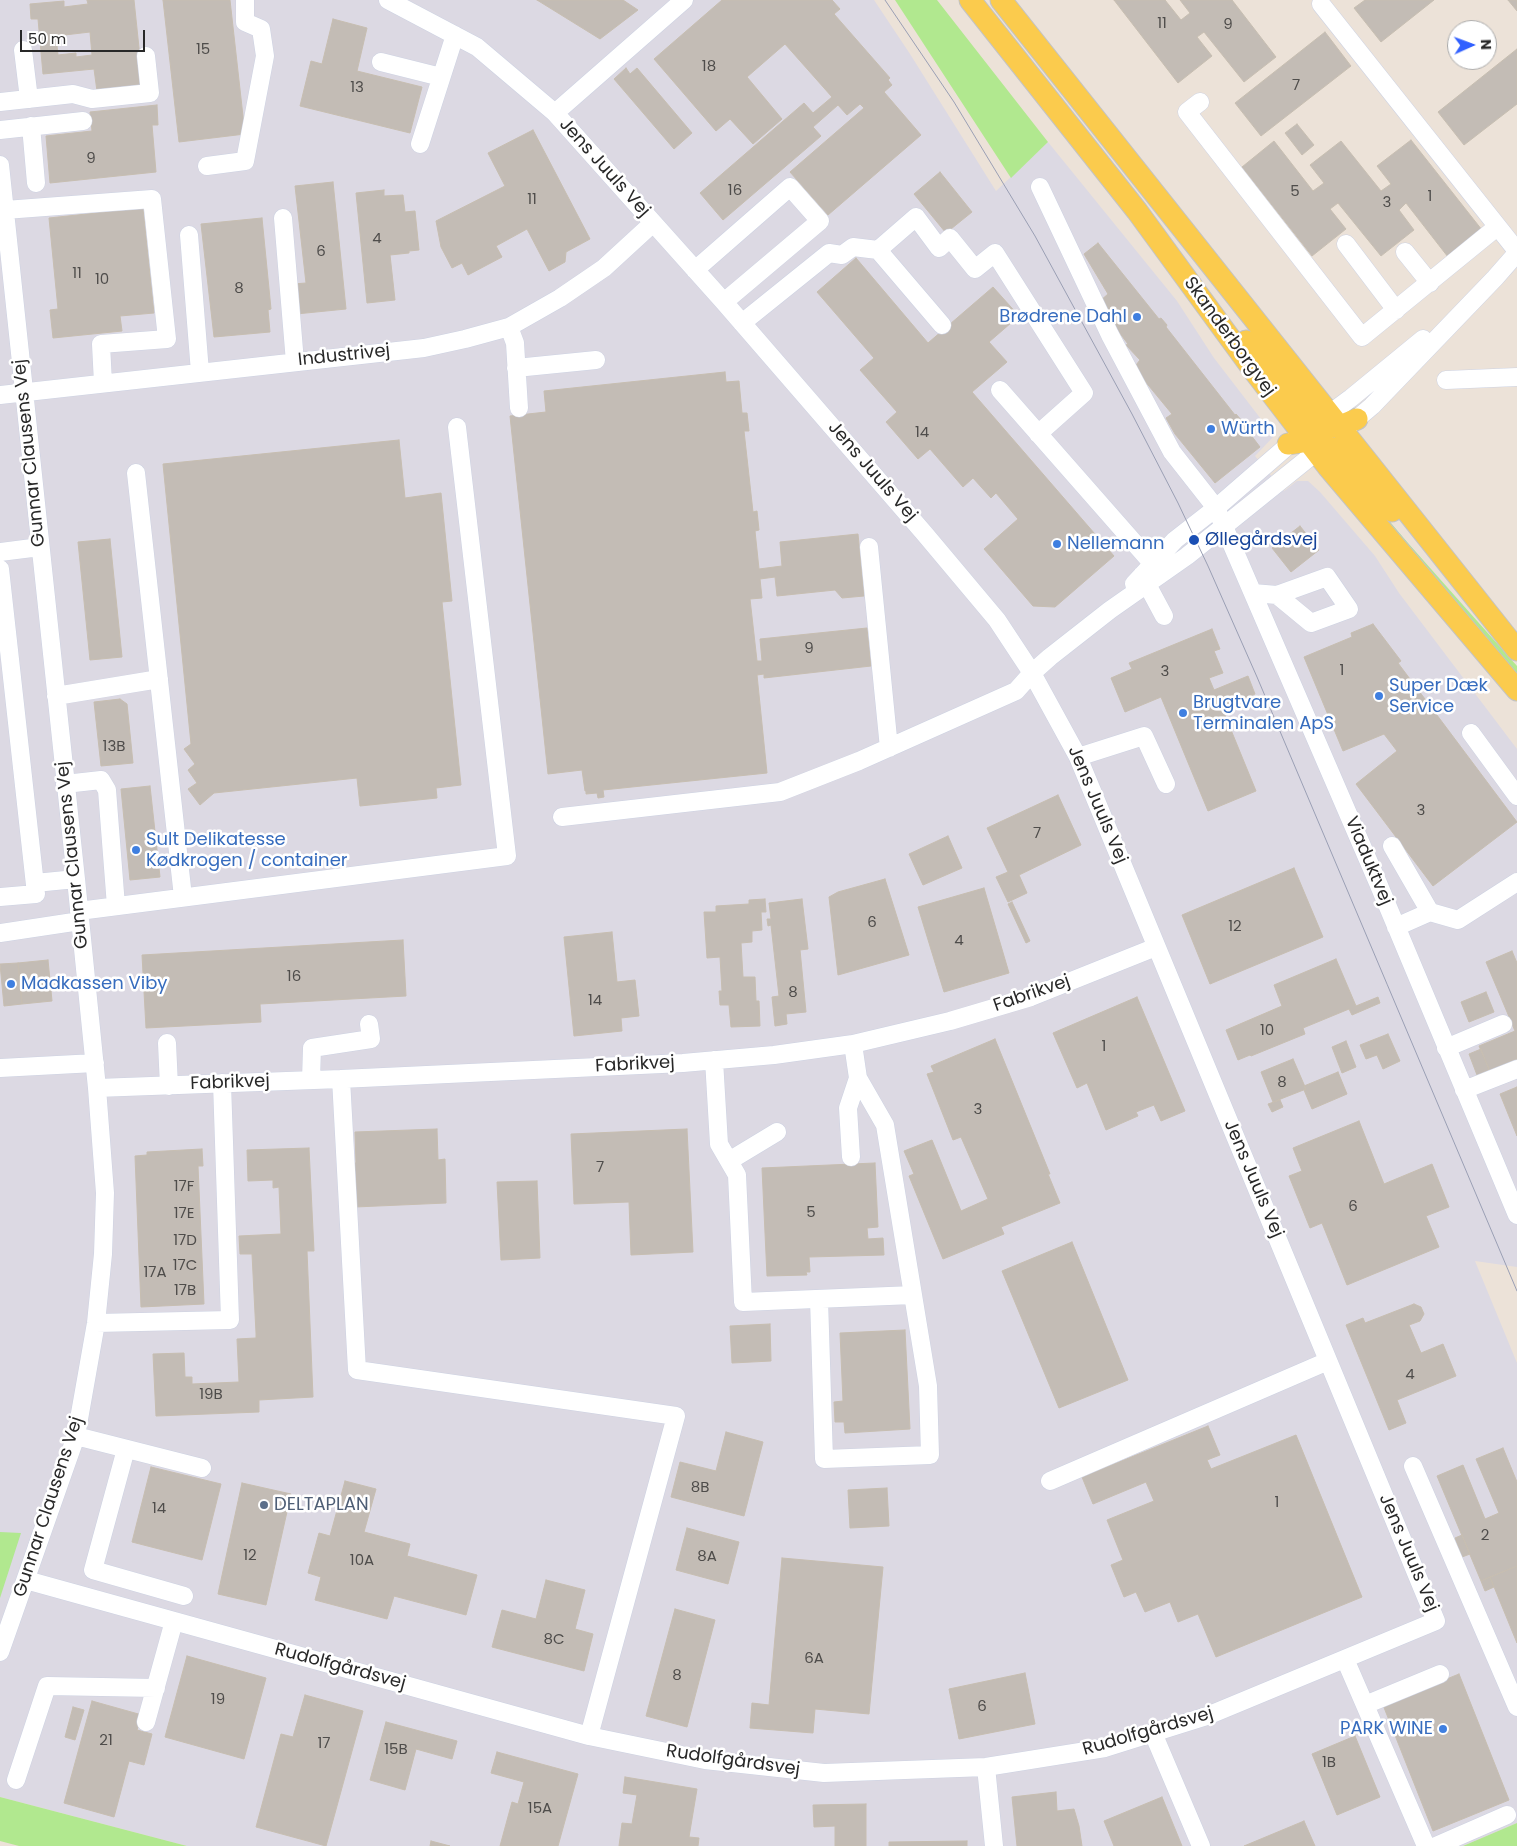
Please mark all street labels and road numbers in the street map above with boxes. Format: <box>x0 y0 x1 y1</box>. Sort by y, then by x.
street label: Jens Juuls Vej <box>554 114 654 222</box>
street label: Skanderborgvej <box>1179 273 1279 401</box>
street label: Industrivej <box>297 340 391 372</box>
street label: Gunnar Clausens Vej <box>9 358 51 548</box>
street label: Jens Juuls Vej <box>823 418 921 526</box>
street label: Jens Juuls Vej <box>1063 743 1131 867</box>
street label: Gunnar Clausens Vej <box>52 760 94 950</box>
street label: Viaduktvej <box>1340 814 1396 908</box>
street label: Fabrikvej <box>991 971 1073 1017</box>
street label: Fabrikvej <box>595 1052 675 1078</box>
street label: Fabrikvej <box>190 1071 270 1095</box>
street label: Jens Juuls Vej <box>1219 1117 1287 1241</box>
street label: Gunnar Clausens Vej <box>10 1414 88 1600</box>
street label: Jens Juuls Vej <box>1374 1491 1442 1615</box>
street label: Rudolfgårdsvej <box>272 1639 408 1695</box>
street label: Rudolfgårdsvej <box>1080 1703 1216 1761</box>
street label: Rudolfgårdsvej <box>665 1741 801 1781</box>

